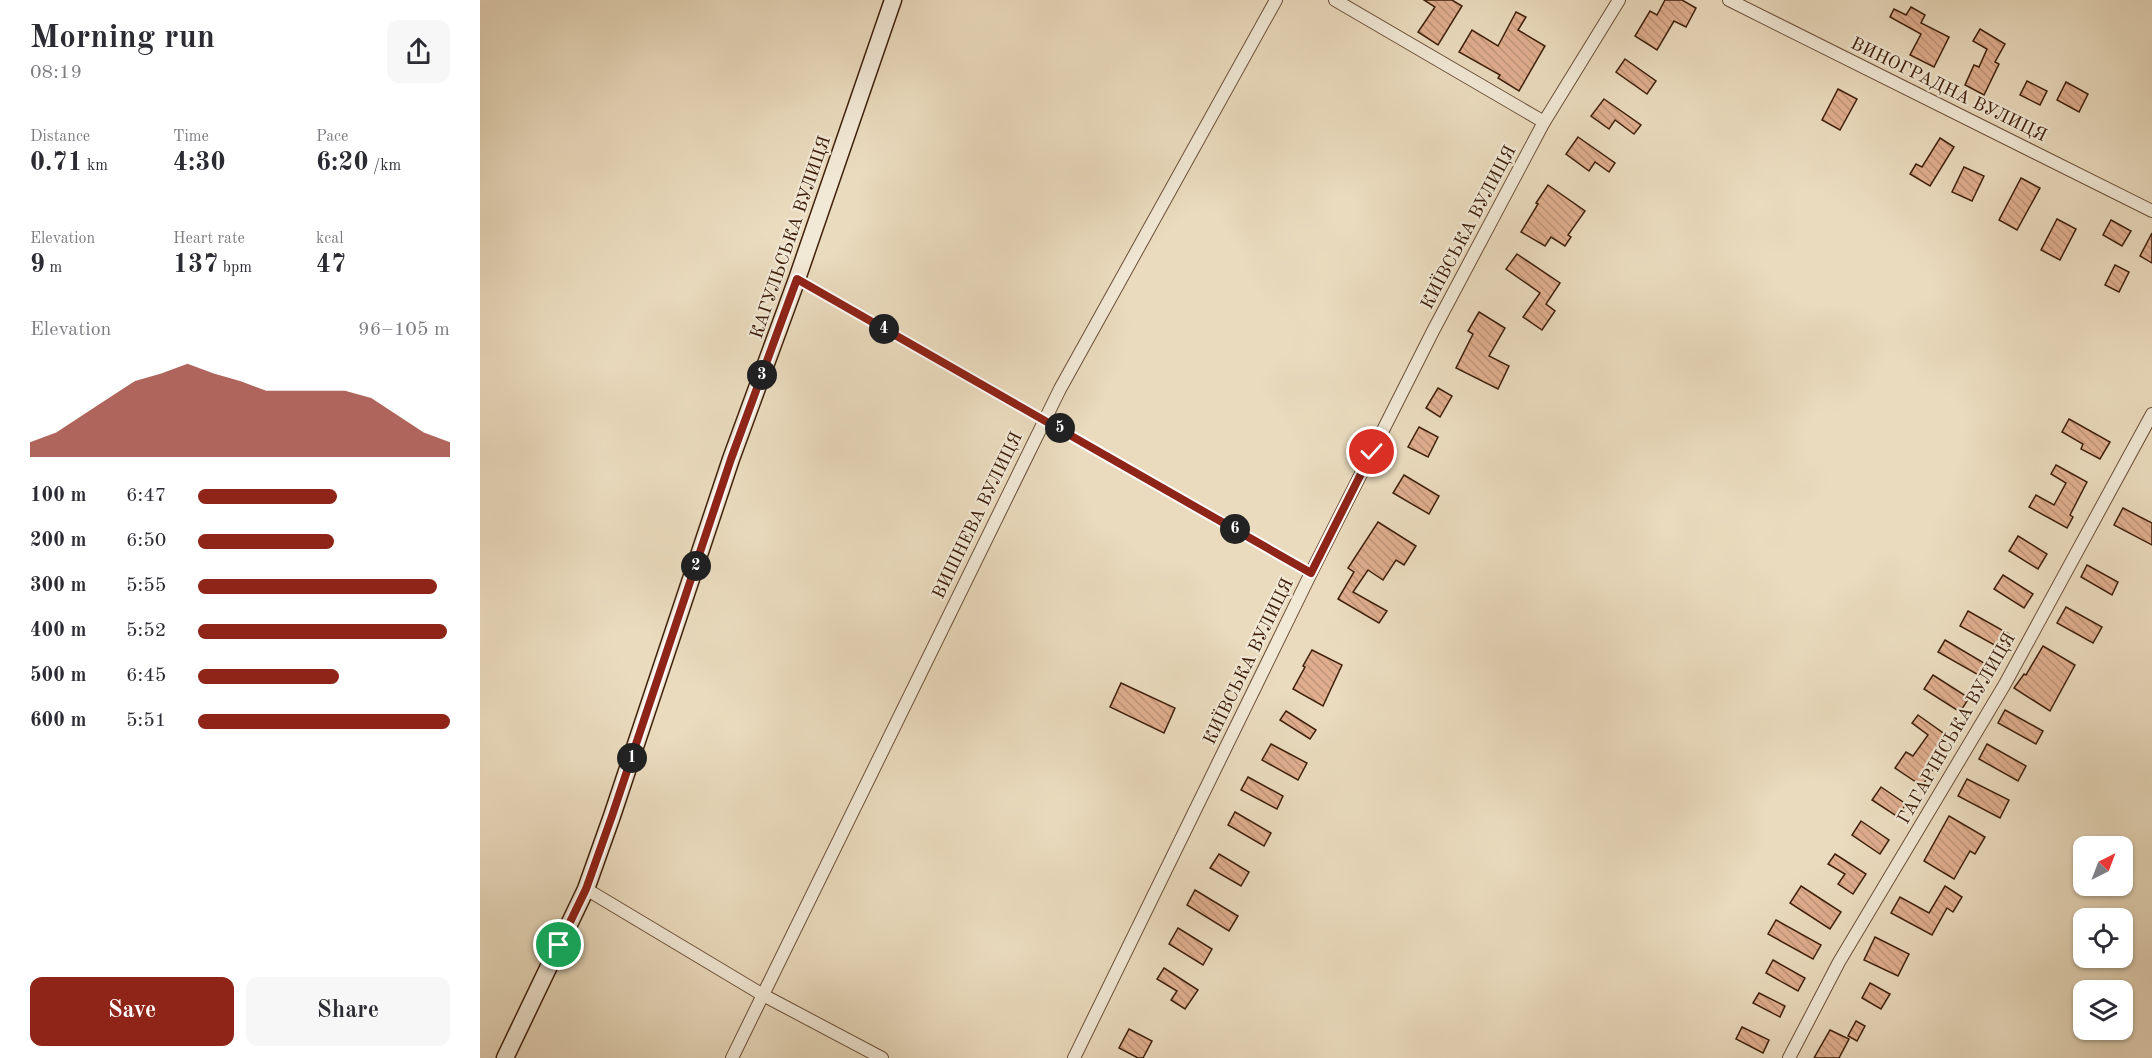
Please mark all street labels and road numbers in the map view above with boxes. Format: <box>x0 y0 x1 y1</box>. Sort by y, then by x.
street label: ВИНОГРАДНА ВУЛИЦЯ <box>1848 35 2049 145</box>
street label: КАГУЛЬСЬКА ВУЛИЦЯ <box>748 134 834 341</box>
street label: КИЇВСЬКА ВУЛИЦЯ <box>1415 141 1520 312</box>
street label: ВИШНЕВА ВУЛИЦЯ <box>930 429 1026 602</box>
street label: КИЇВСЬКА ВУЛИЦЯ <box>1198 574 1297 747</box>
street label: ГАГАРІНСЬКА ВУЛИЦЯ <box>1895 630 2019 827</box>

